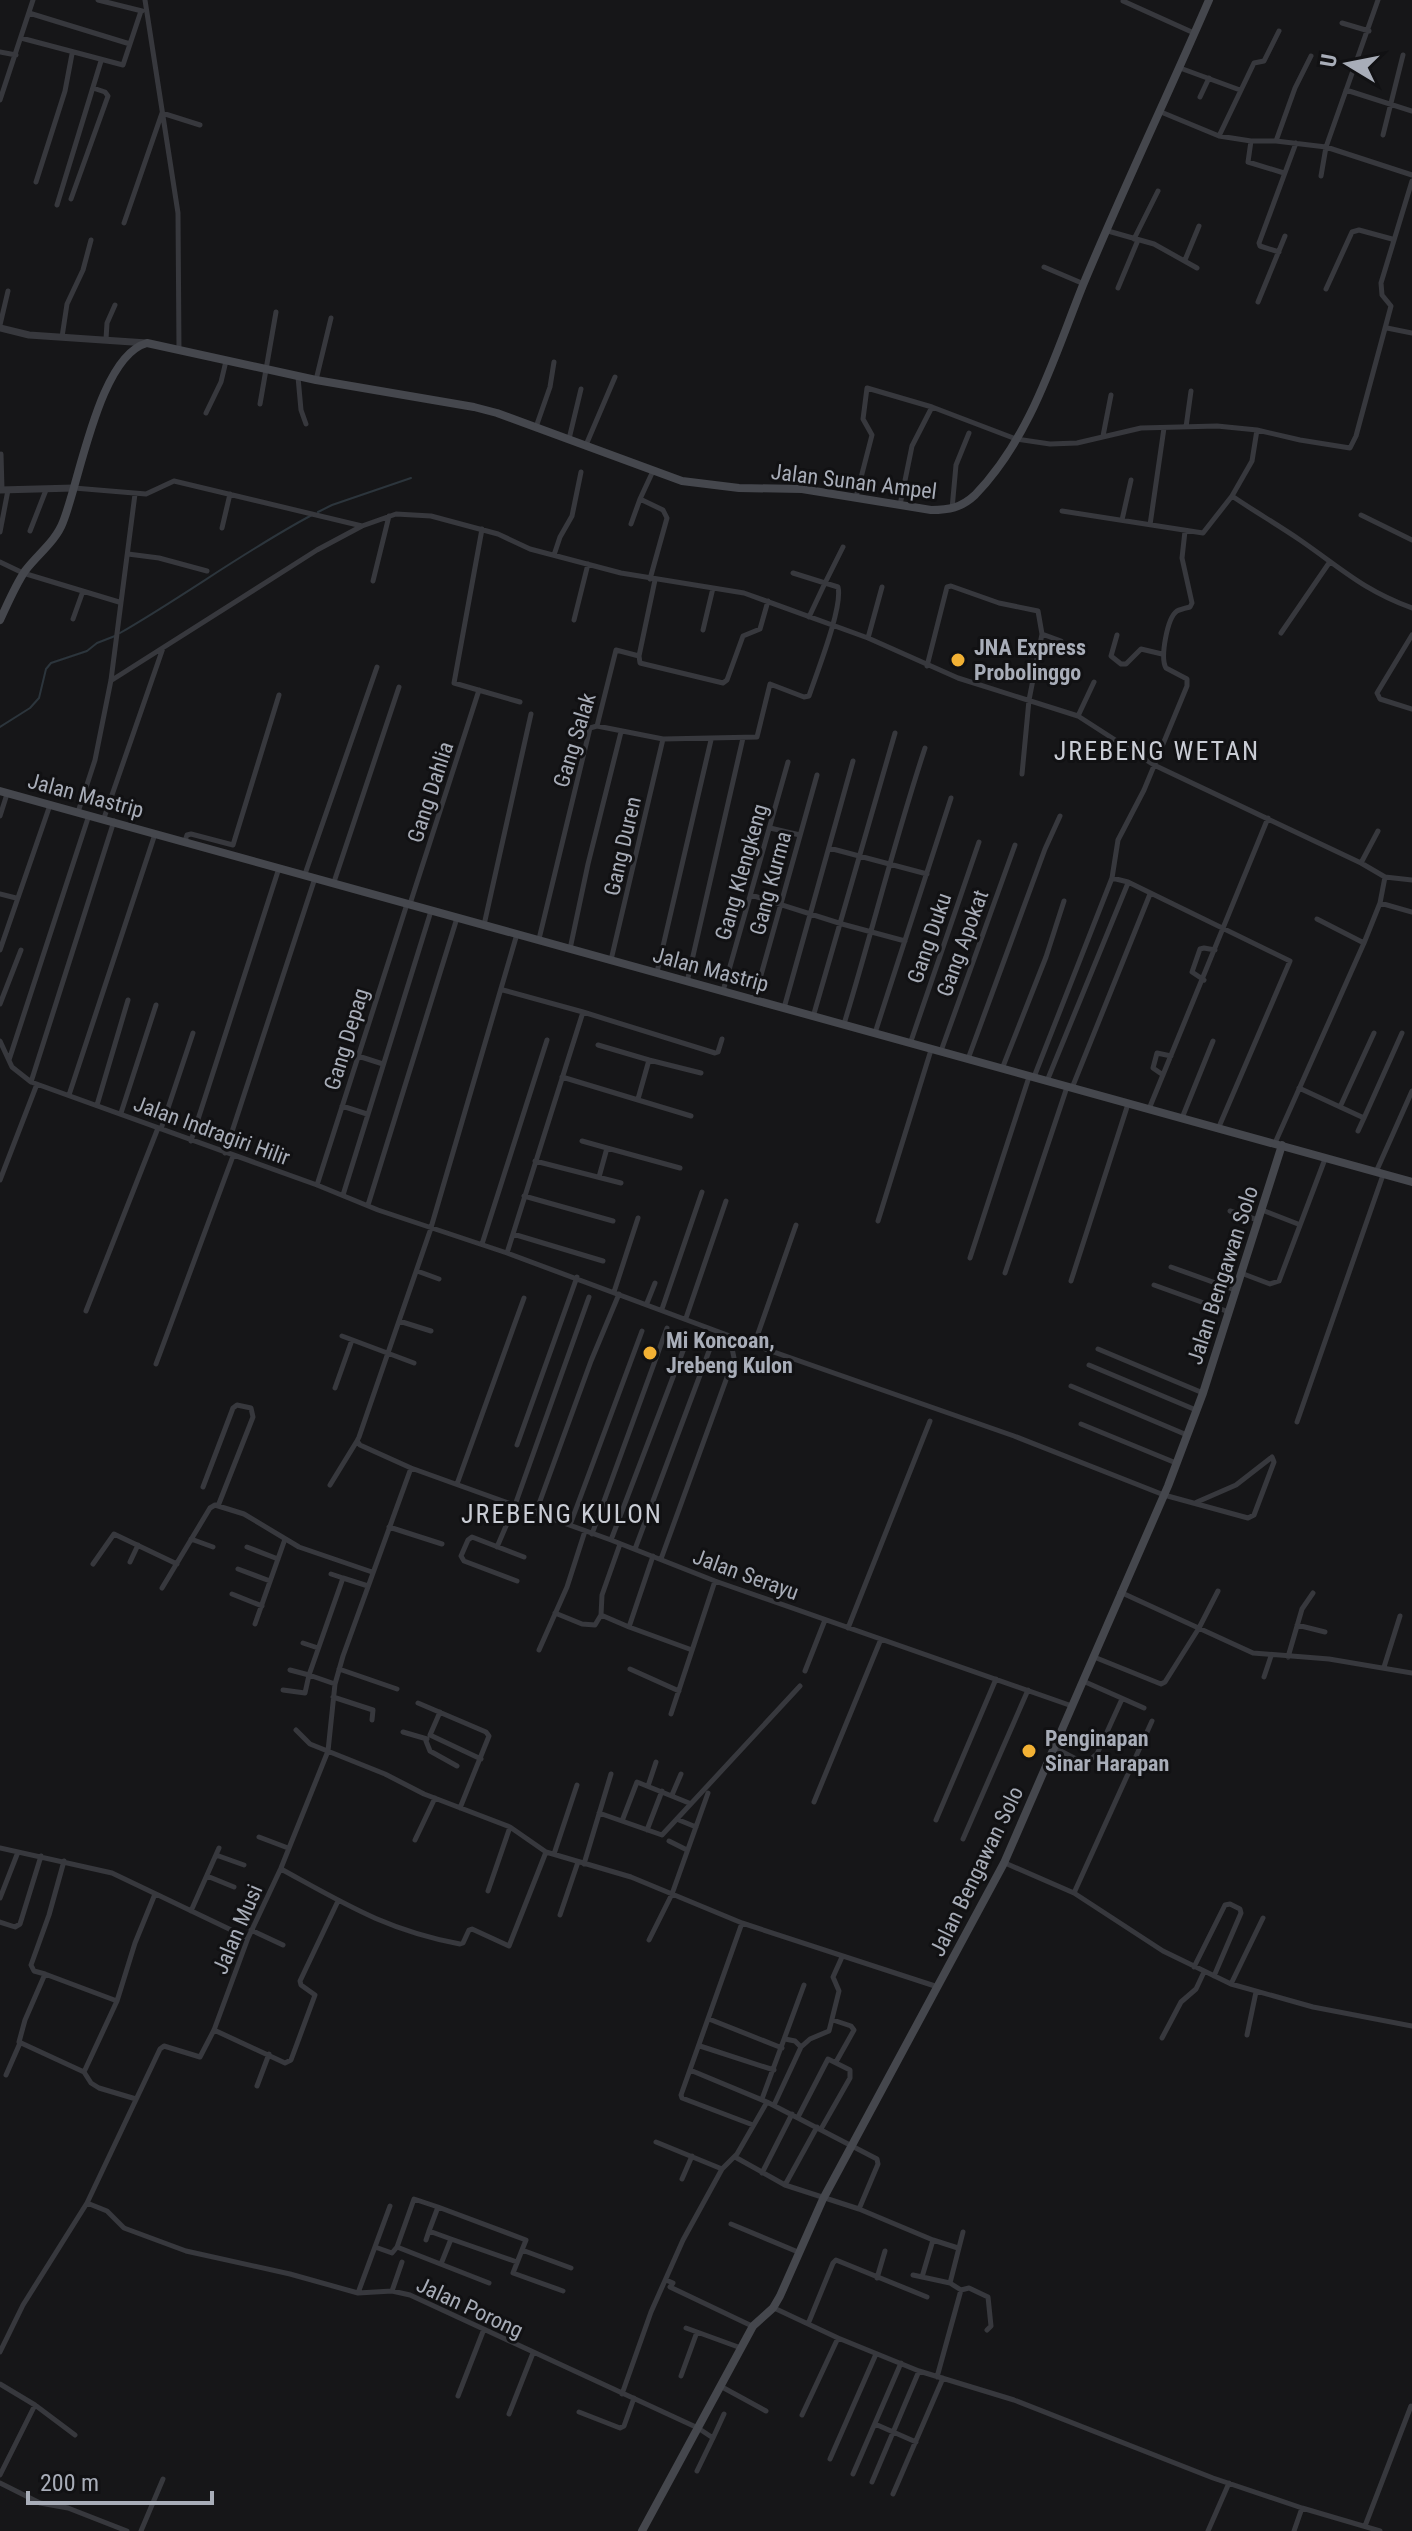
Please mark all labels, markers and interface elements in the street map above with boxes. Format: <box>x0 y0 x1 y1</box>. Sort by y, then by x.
north arrow <box>1308 24 1388 104</box>
text: U <box>1315 52 1342 69</box>
street label: Jalan Sunan Ampel <box>770 459 938 504</box>
place label: JNA Express Probolinggo <box>974 635 1086 685</box>
marker: JNA Express Probolinggo <box>949 651 967 669</box>
street label: Gang Salak <box>548 690 601 790</box>
district label: JREBENG WETAN <box>1054 736 1260 766</box>
street label: Gang Dahlia <box>402 739 459 846</box>
street label: Jalan Mastrip <box>25 768 146 823</box>
street label: Gang Duren <box>599 794 646 898</box>
street label: Gang Klengkeng <box>710 801 773 943</box>
street label: Gang Kurma <box>745 829 796 938</box>
street label: Gang Apokat <box>932 886 993 1000</box>
street label: Gang Duku <box>902 890 957 987</box>
street label: Jalan Mastrip <box>650 942 771 997</box>
street label: Gang Depag <box>319 985 374 1093</box>
street label: Jalan Indragiri Hilir <box>130 1091 294 1170</box>
street label: Jalan Bengawan Solo <box>1182 1183 1263 1367</box>
place label: Mi Koncoan, Jrebeng Kulon <box>666 1328 793 1378</box>
marker: Mi Koncoan, Jrebeng Kulon <box>641 1344 659 1362</box>
district label: JREBENG KULON <box>461 1499 663 1529</box>
street label: Jalan Serayu <box>690 1544 802 1605</box>
place label: Penginapan Sinar Harapan <box>1045 1726 1169 1776</box>
marker: Penginapan Sinar Harapan <box>1020 1742 1038 1760</box>
street label: Jalan Bengawan Solo <box>924 1782 1028 1960</box>
street label: Jalan Musi <box>207 1881 267 1978</box>
street label: Jalan Porong <box>413 2272 527 2343</box>
scale bar <box>28 2455 212 2505</box>
text: 200 m <box>40 2469 99 2497</box>

